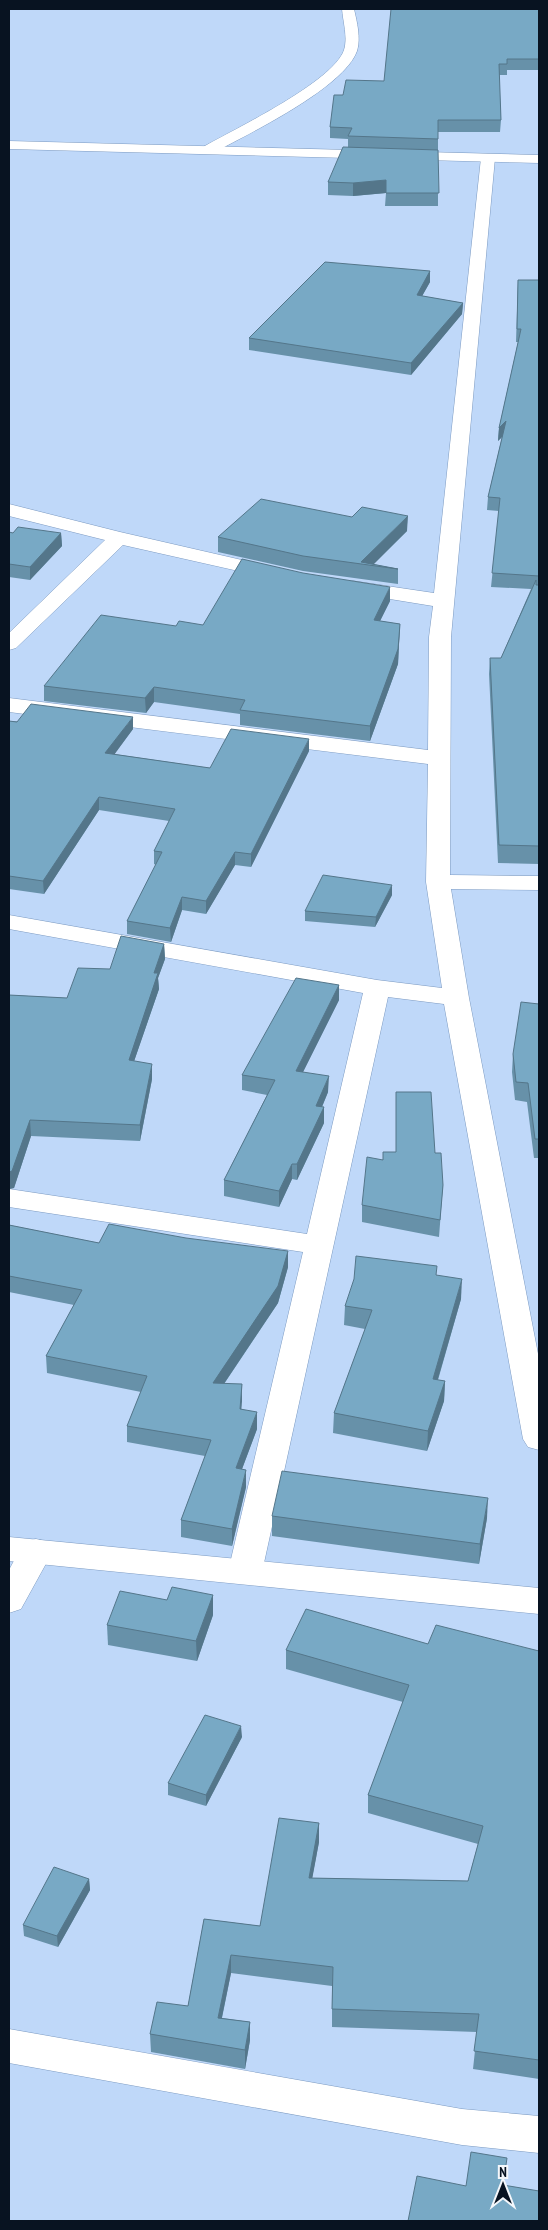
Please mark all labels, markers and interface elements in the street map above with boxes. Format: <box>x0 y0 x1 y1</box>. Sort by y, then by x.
north arrow <box>478 2160 528 2210</box>
text: N <box>499 2163 507 2181</box>

